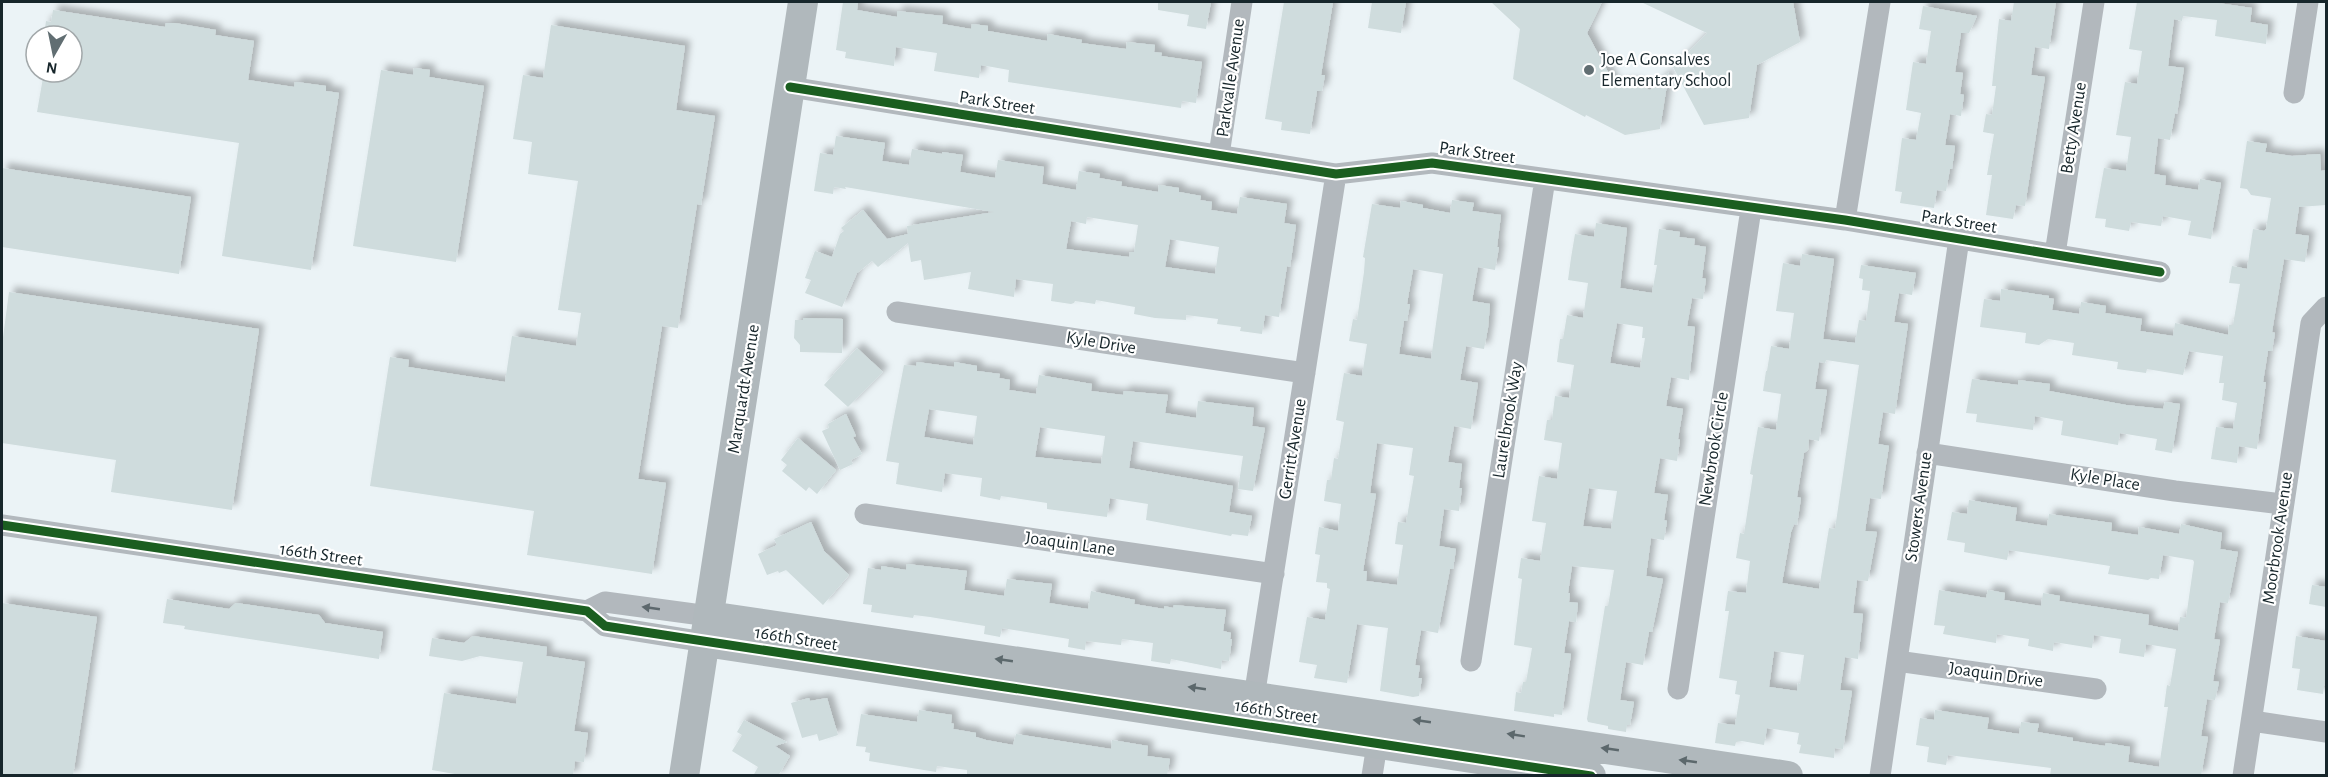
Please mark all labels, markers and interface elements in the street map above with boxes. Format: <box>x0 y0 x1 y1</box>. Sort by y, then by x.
street label: Parkvalle Avenue <box>1214 18 1248 138</box>
north arrow <box>24 24 84 84</box>
place label: Joe A Gonsalves Elementary School <box>1601 51 1732 90</box>
text: N <box>45 59 59 77</box>
marker: Joe A Gonsalves Elementary School <box>1582 63 1596 77</box>
street label: Betty Avenue <box>2058 81 2090 175</box>
street label: Park Street <box>958 88 1036 118</box>
street label: Park Street <box>1438 139 1516 167</box>
street label: Park Street <box>1920 207 1998 237</box>
street label: Marquardt Avenue <box>725 323 763 455</box>
street label: Kyle Drive <box>1065 329 1137 357</box>
street label: Laurelbrook Way <box>1490 360 1526 480</box>
street label: Newbrook Circle <box>1696 391 1732 507</box>
street label: Gerritt Avenue <box>1276 397 1310 501</box>
street label: Stowers Avenue <box>1902 451 1936 563</box>
street label: Kyle Place <box>2069 466 2141 494</box>
street label: Moorbrook Avenue <box>2260 471 2296 605</box>
street label: Joaquin Lane <box>1024 529 1116 559</box>
street label: 166th Street <box>278 540 364 570</box>
one-way arrow <box>641 603 660 613</box>
street label: 166th Street <box>753 624 839 654</box>
one-way arrow <box>994 655 1013 664</box>
street label: Joaquin Drive <box>1948 659 2044 691</box>
one-way arrow <box>1187 683 1206 692</box>
street label: 166th Street <box>1233 697 1319 727</box>
one-way arrow <box>1413 717 1432 726</box>
one-way arrow <box>1507 731 1526 740</box>
one-way arrow <box>1600 745 1619 754</box>
one-way arrow <box>1679 756 1698 765</box>

